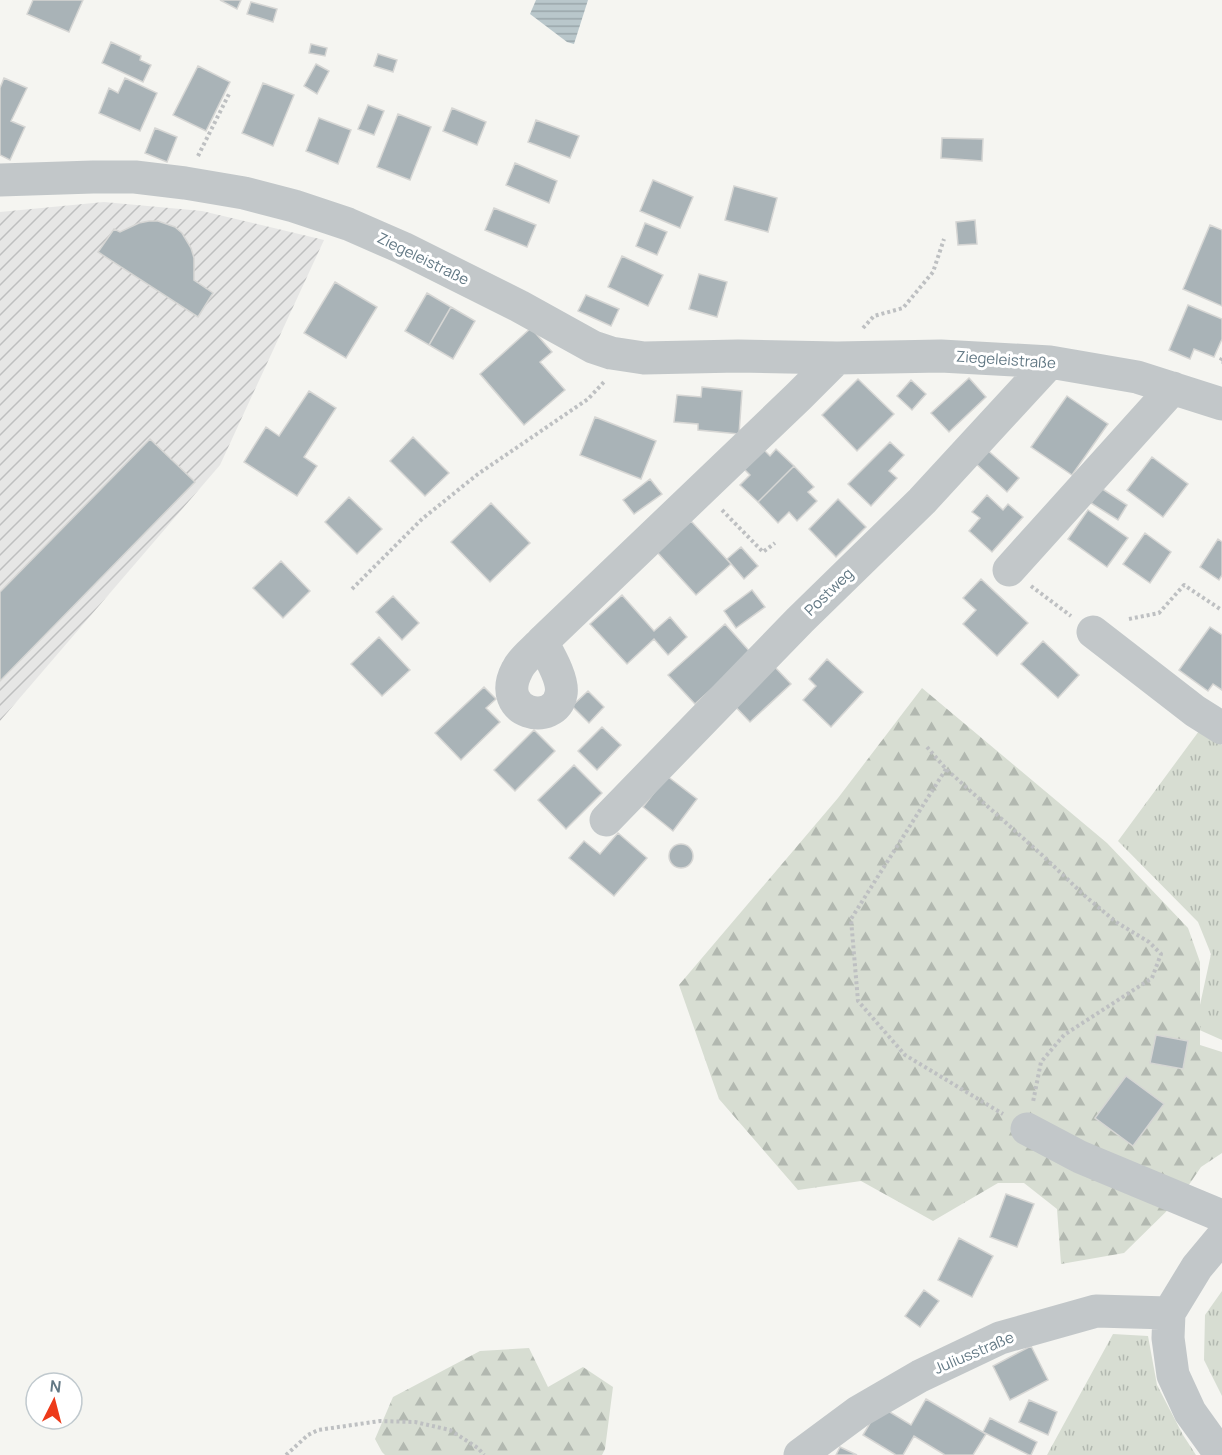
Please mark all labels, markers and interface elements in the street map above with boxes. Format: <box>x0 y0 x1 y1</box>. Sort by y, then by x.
street label: Ziegeleistraße <box>374 227 473 290</box>
street label: Ziegeleistraße <box>955 346 1057 373</box>
street label: Postweg <box>800 563 858 620</box>
street label: Juliusstraße <box>931 1326 1017 1379</box>
north arrow <box>24 1371 84 1431</box>
text: N <box>49 1375 62 1398</box>

